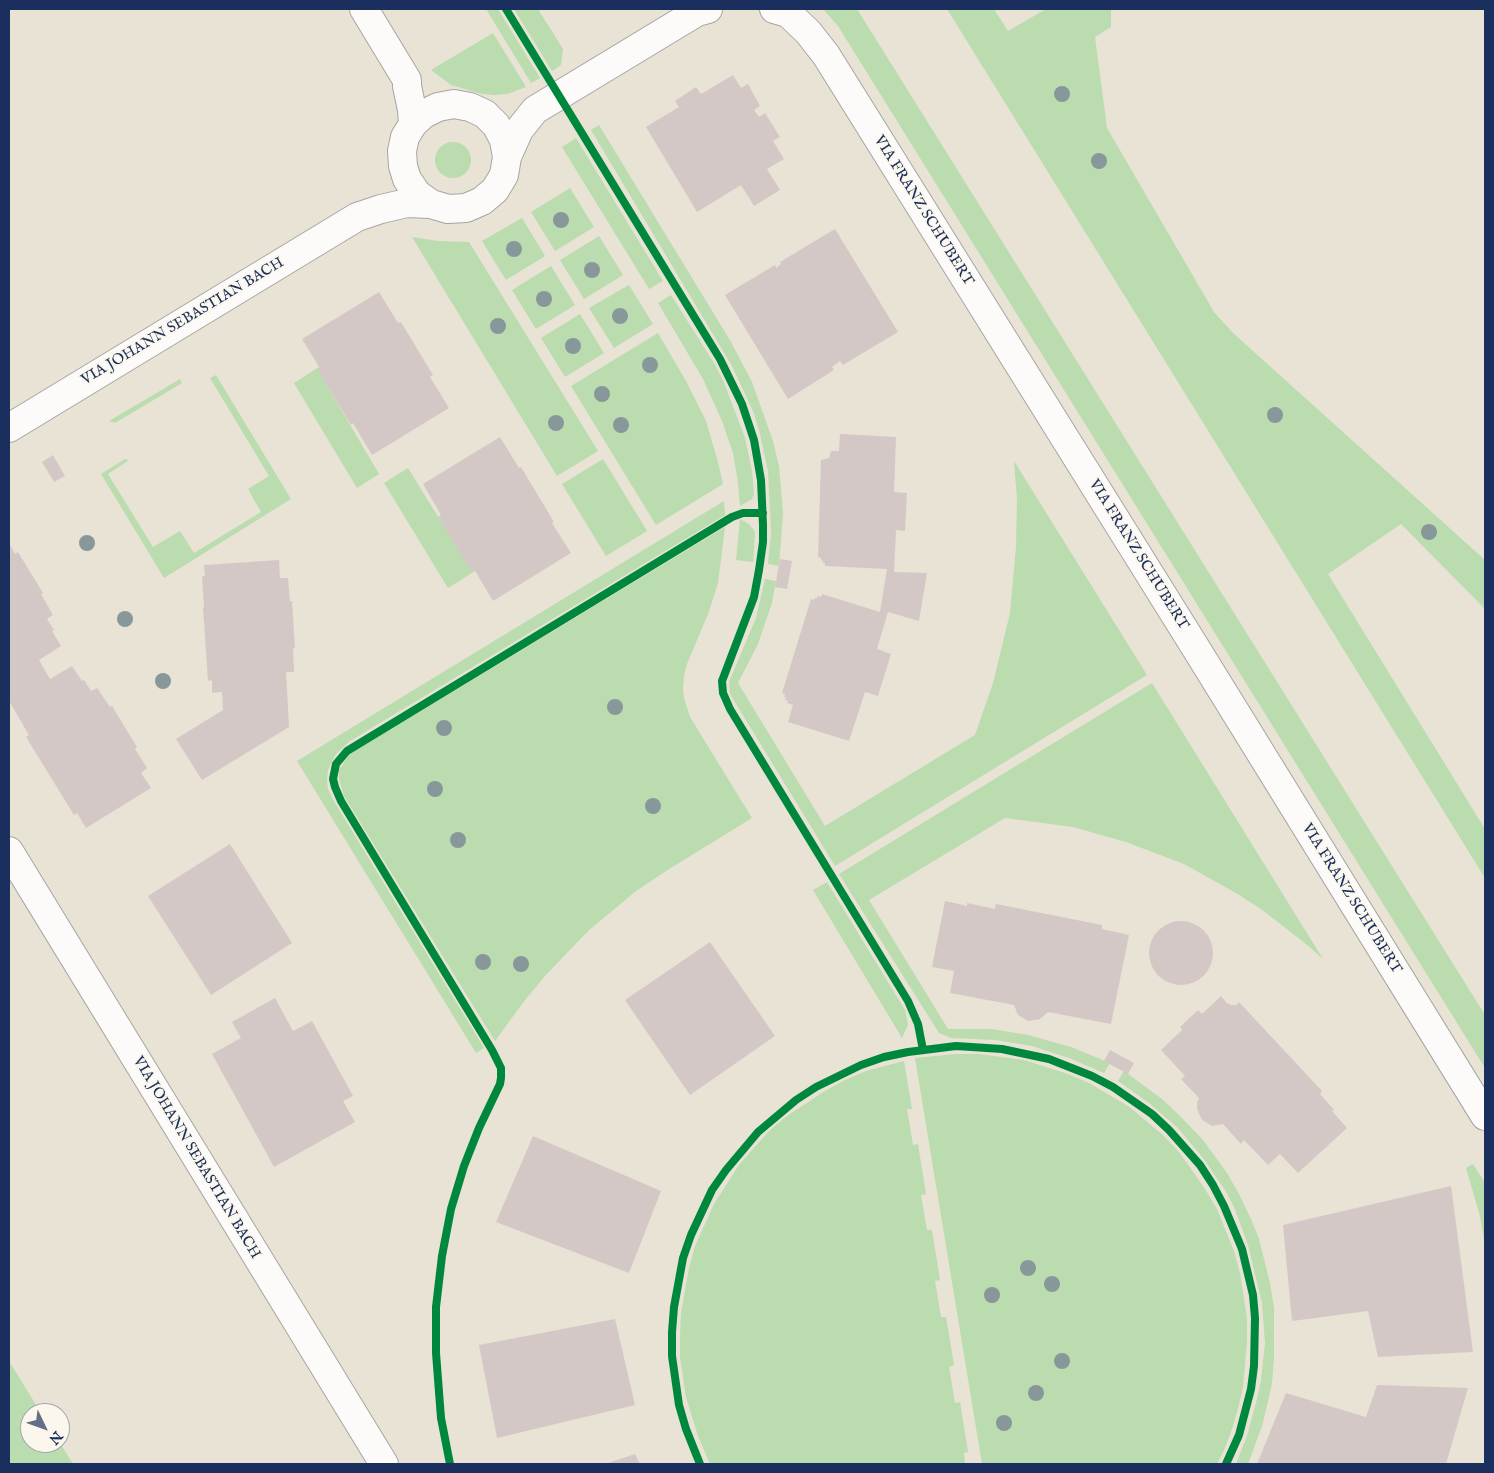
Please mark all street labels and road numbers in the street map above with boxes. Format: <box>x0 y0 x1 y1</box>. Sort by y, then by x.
street label: VIA FRANZ SCHUBERT <box>869 133 977 289</box>
street label: VIA JOHANN SEBASTIAN BACH <box>78 254 288 390</box>
street label: VIA FRANZ SCHUBERT <box>1084 477 1192 633</box>
street label: VIA FRANZ SCHUBERT <box>1297 821 1405 977</box>
street label: VIA JOHANN SEBASTIAN BACH <box>128 1053 264 1263</box>

